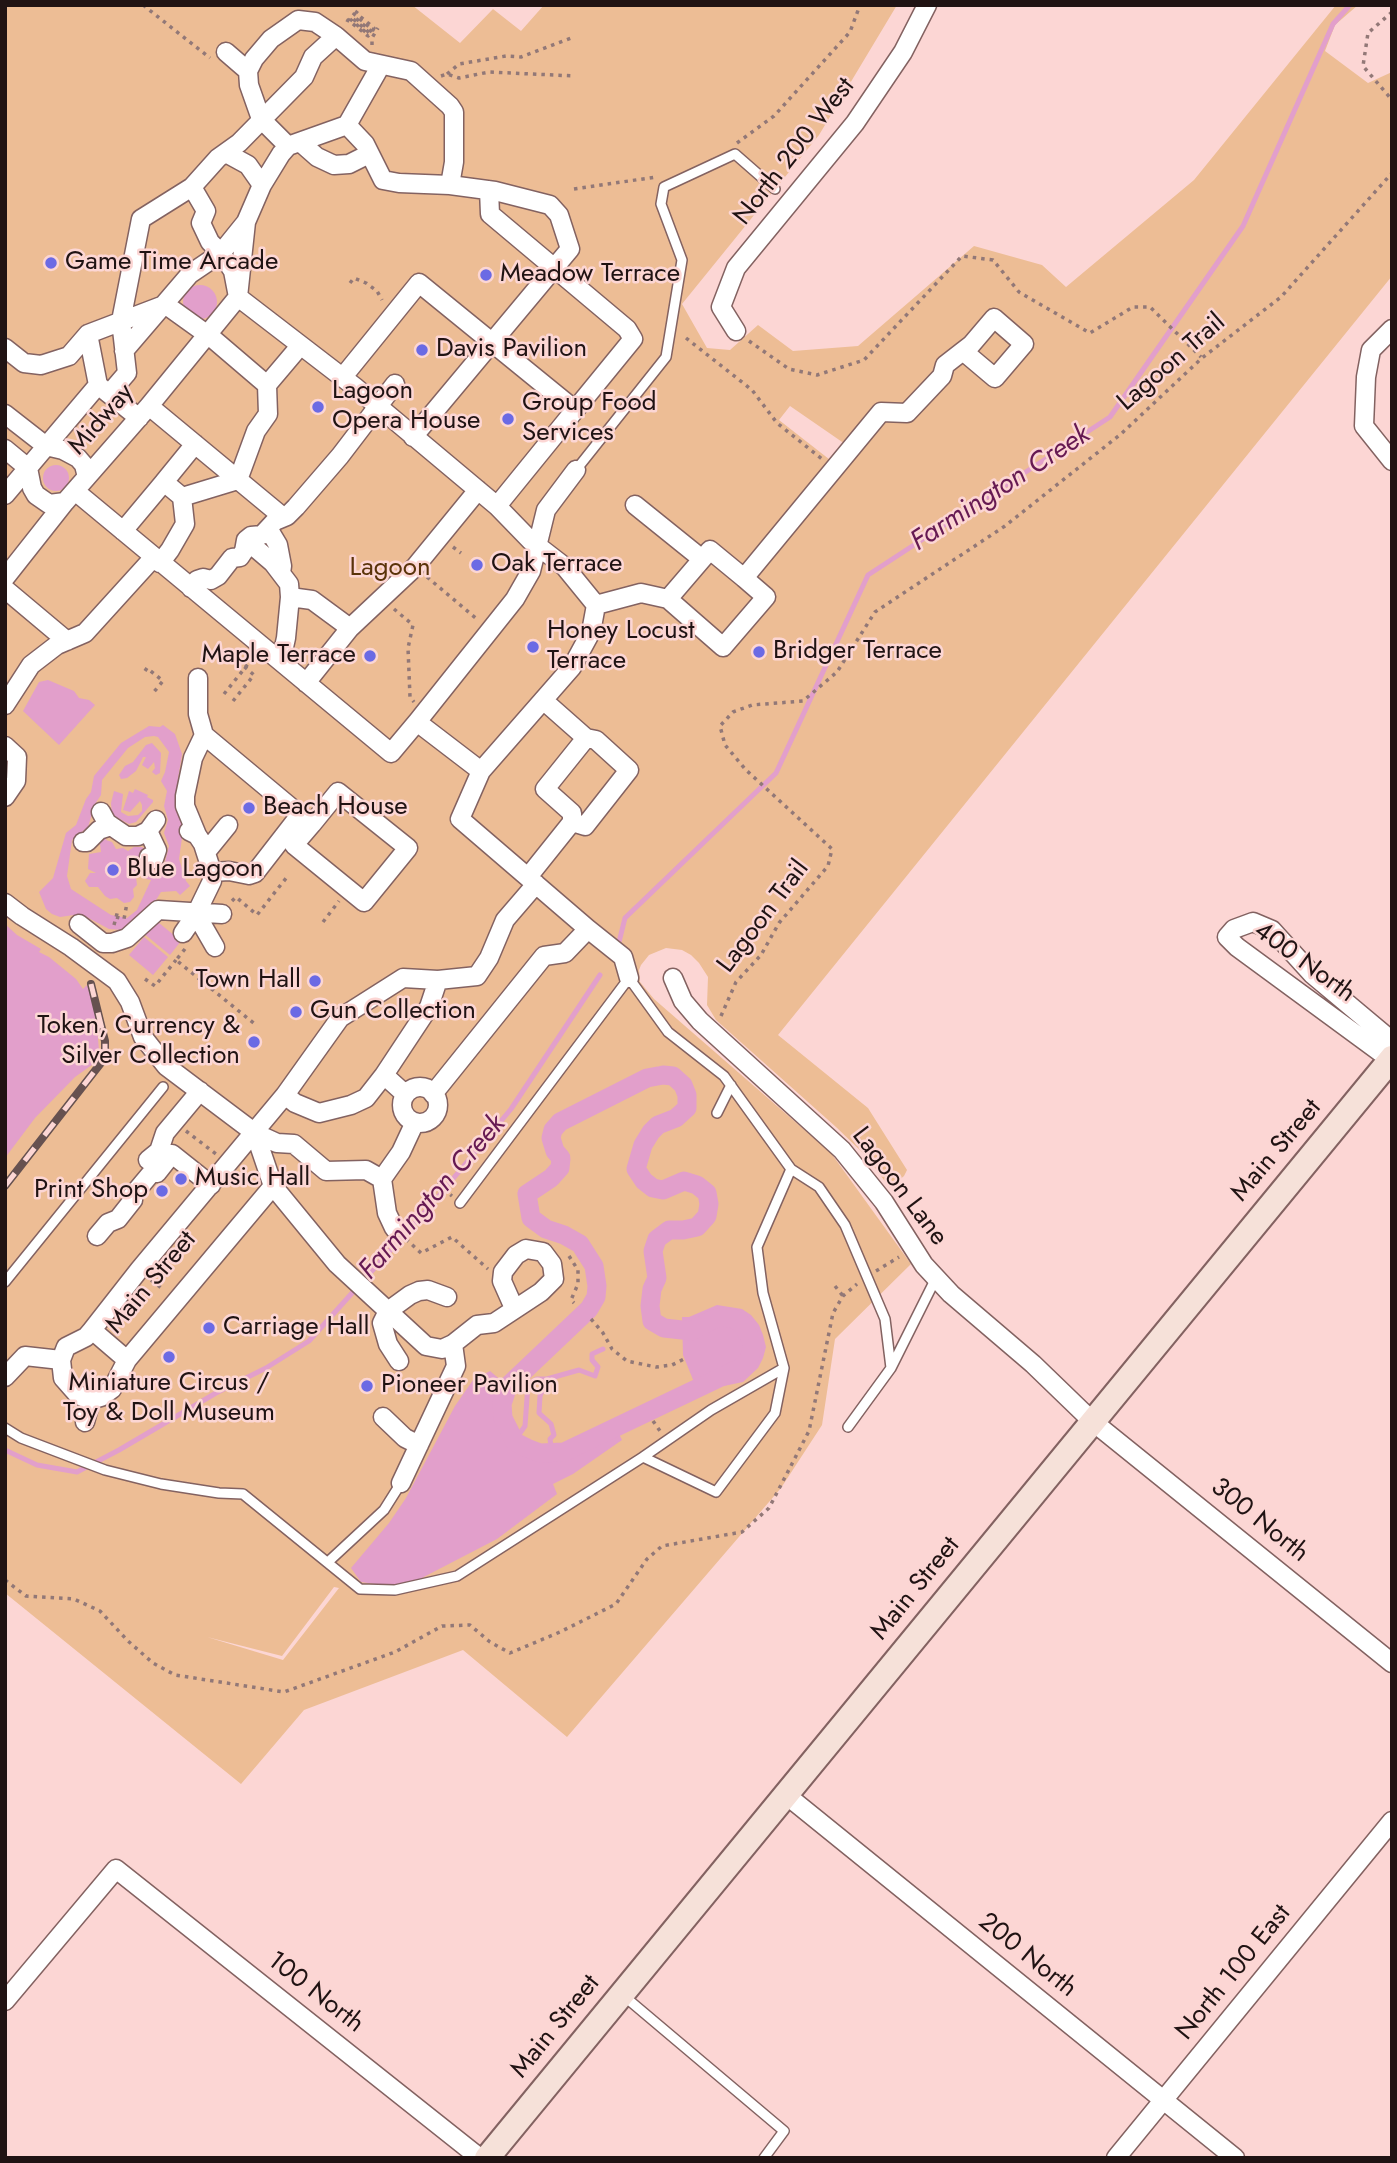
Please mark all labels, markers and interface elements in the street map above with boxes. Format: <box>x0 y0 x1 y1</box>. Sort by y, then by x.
street label: North 200 West <box>728 72 862 232</box>
place label: Game Time Arcade <box>65 247 278 279</box>
marker: Game Time Arcade <box>43 255 59 271</box>
place label: Meadow Terrace <box>500 259 680 291</box>
marker: Meadow Terrace <box>478 267 494 283</box>
street label: Lagoon Trail <box>1112 308 1232 418</box>
place label: Davis Pavilion <box>436 334 587 366</box>
marker: Davis Pavilion <box>414 342 430 358</box>
place label: Lagoon Opera House <box>332 376 480 438</box>
street label: Midway <box>63 378 141 462</box>
place label: Group Food Services <box>522 388 657 450</box>
marker: Lagoon Opera House <box>310 399 326 415</box>
marker: Group Food Services <box>500 411 516 427</box>
water label: Farmington Creek <box>905 419 1097 559</box>
place label: Oak Terrace <box>491 549 622 581</box>
park label: Lagoon <box>349 553 431 585</box>
marker: Oak Terrace <box>469 557 485 573</box>
place label: Honey Locust Terrace <box>547 616 694 678</box>
place label: Bridger Terrace <box>773 636 942 668</box>
marker: Honey Locust Terrace <box>525 639 541 655</box>
place label: Maple Terrace <box>201 640 356 672</box>
marker: Bridger Terrace <box>751 644 767 660</box>
marker: Maple Terrace <box>362 648 378 664</box>
place label: Beach House <box>263 792 408 824</box>
marker: Beach House <box>241 800 257 816</box>
place label: Blue Lagoon <box>127 854 263 886</box>
street label: Lagoon Trail <box>712 854 816 980</box>
marker: Blue Lagoon <box>105 862 121 878</box>
street label: 400 North <box>1247 916 1361 1010</box>
place label: Town Hall <box>196 965 301 997</box>
marker: Town Hall <box>307 973 323 989</box>
place label: Gun Collection <box>310 996 476 1028</box>
marker: Gun Collection <box>288 1004 304 1020</box>
place label: Token, Currency & Silver Collection <box>37 1011 240 1072</box>
marker: Token, Currency & Silver Collection <box>246 1034 262 1050</box>
street label: Main Street <box>1225 1094 1329 1208</box>
water label: Farmington Creek <box>352 1109 514 1287</box>
street label: Lagoon Lane <box>844 1122 954 1252</box>
place label: Music Hall <box>195 1163 310 1195</box>
marker: Music Hall <box>173 1171 189 1187</box>
place label: Print Shop <box>34 1175 148 1207</box>
marker: Print Shop <box>154 1183 170 1199</box>
street label: Main Street <box>100 1226 204 1340</box>
place label: Carriage Hall <box>223 1312 369 1344</box>
marker: Carriage Hall <box>201 1320 217 1336</box>
marker: Miniature Circus / Toy & Doll Museum <box>161 1349 177 1365</box>
place label: Miniature Circus / Toy & Doll Museum <box>63 1368 275 1430</box>
place label: Pioneer Pavilion <box>381 1370 558 1402</box>
marker: Pioneer Pavilion <box>359 1378 375 1394</box>
street label: 300 North <box>1204 1472 1314 1570</box>
street label: Main Street <box>865 1531 967 1647</box>
street label: North 100 East <box>1170 1899 1298 2047</box>
street label: 200 North <box>972 1907 1082 2005</box>
street label: 100 North <box>261 1946 369 2040</box>
street label: Main Street <box>505 1969 607 2085</box>

